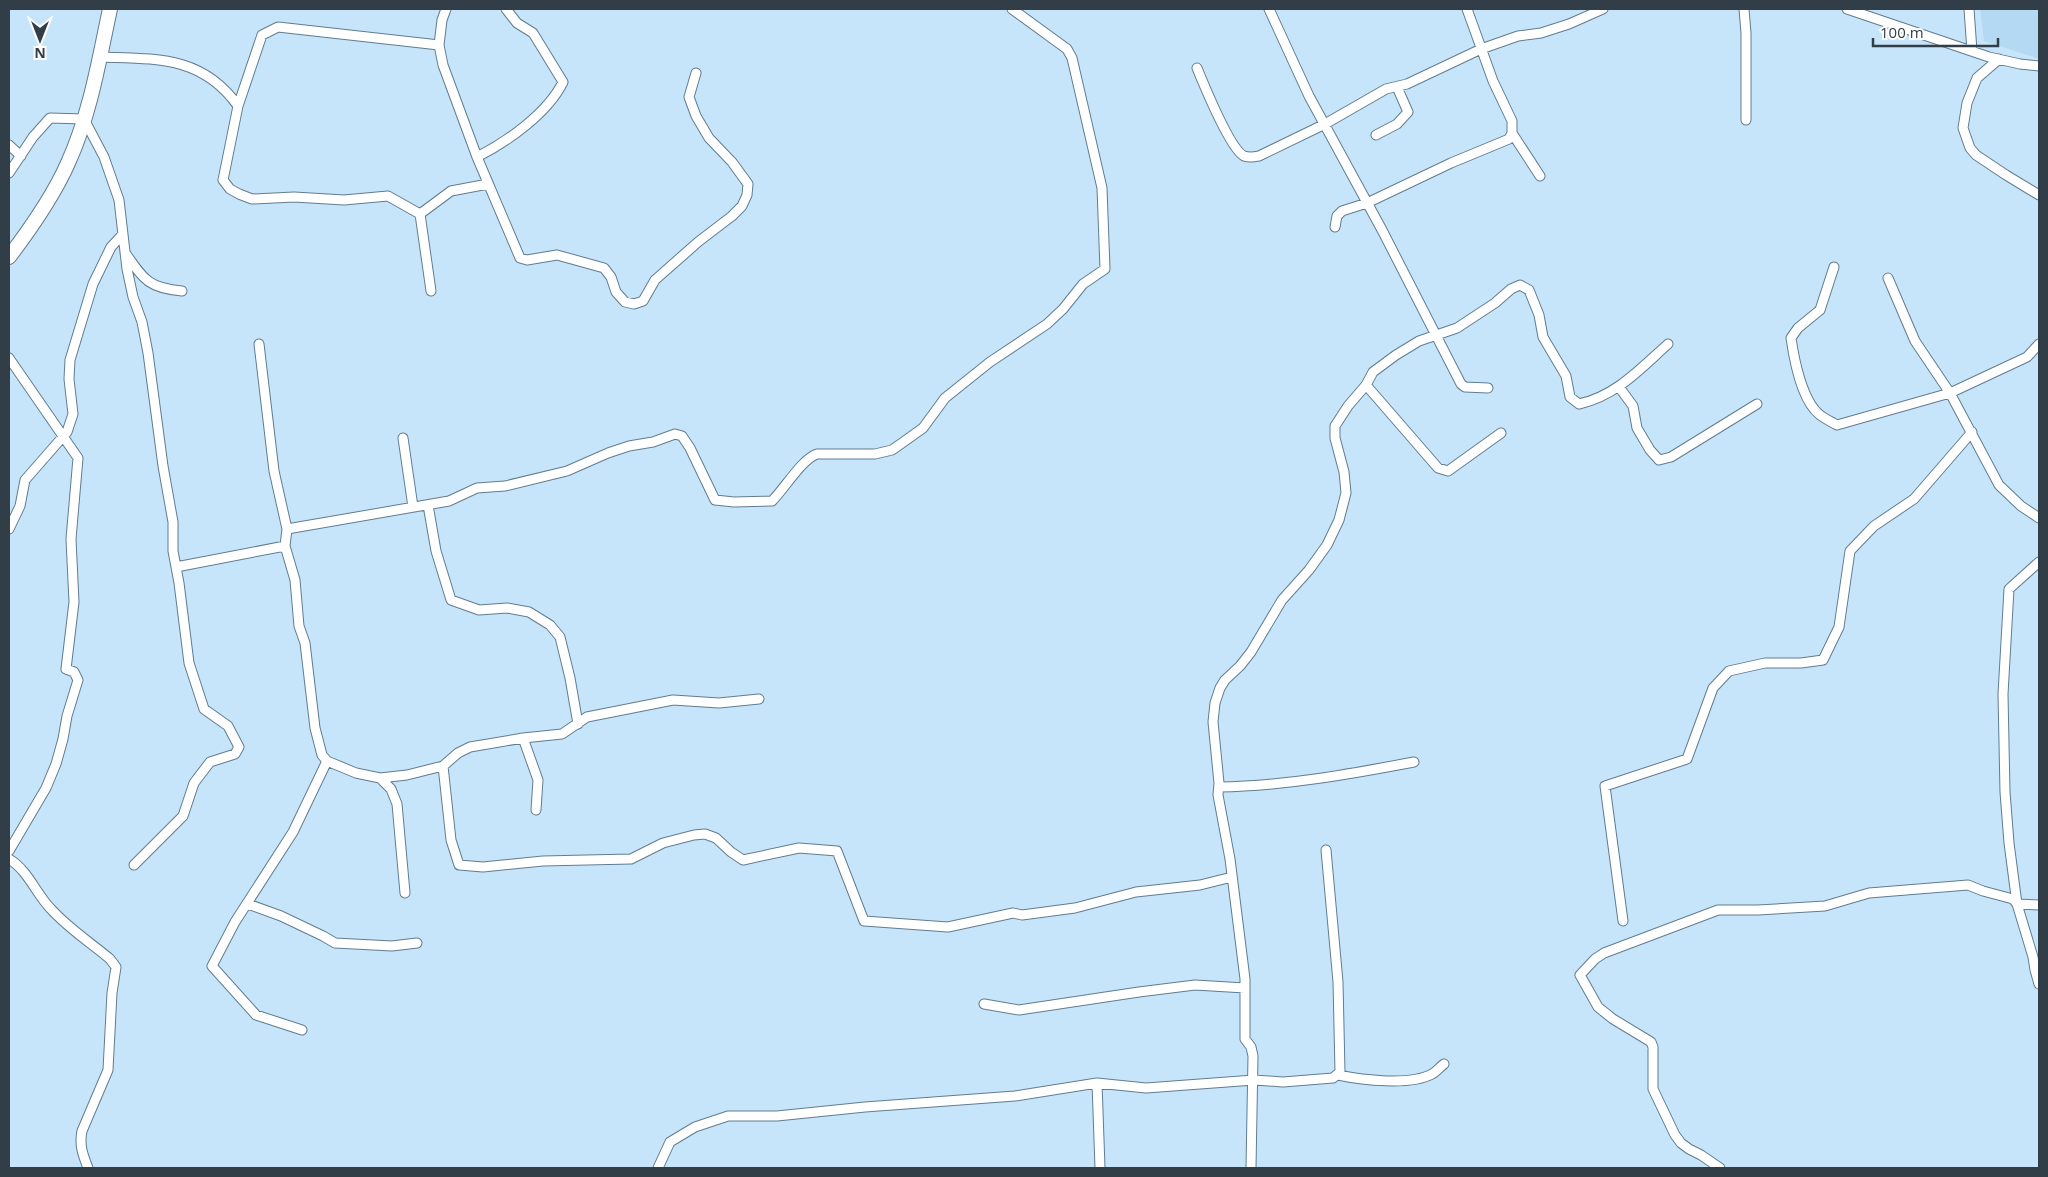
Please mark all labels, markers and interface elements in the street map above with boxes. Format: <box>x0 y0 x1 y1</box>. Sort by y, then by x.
north arrow <box>15 15 65 65</box>
scale bar <box>1873 15 1998 47</box>
text: 100 m <box>1880 22 1924 42</box>
text: N <box>34 44 46 63</box>

